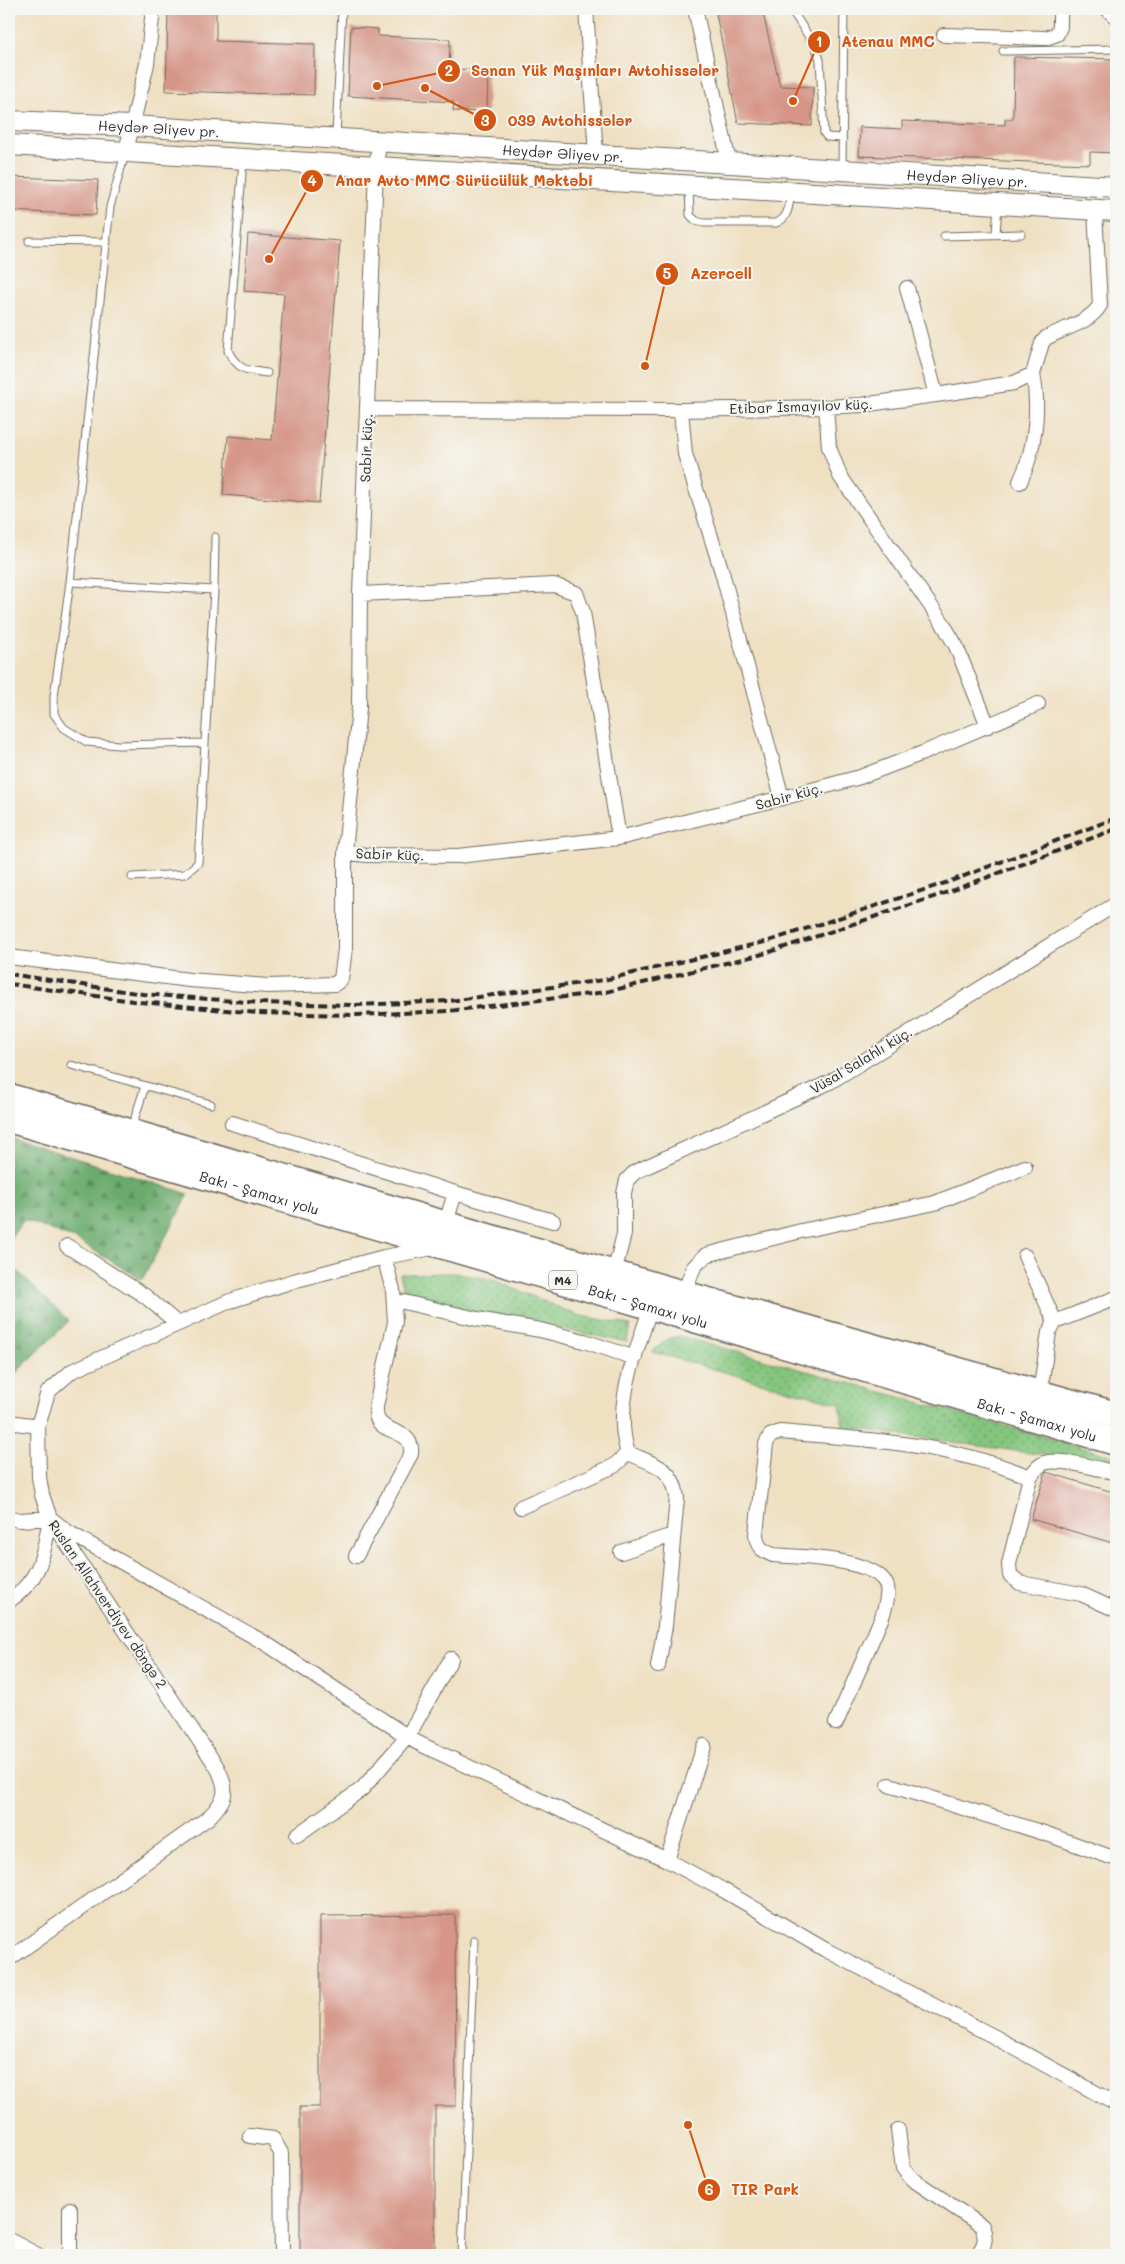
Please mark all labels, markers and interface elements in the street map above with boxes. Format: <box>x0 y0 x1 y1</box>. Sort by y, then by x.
callout: Atenau MMC <box>806 27 944 57</box>
text: 1 <box>816 31 822 51</box>
text: Atenau MMC <box>841 31 935 51</box>
callout: Sənan Yük Maşınları Avtohissələr <box>436 56 729 86</box>
text: 2 <box>445 60 453 80</box>
text: Sənan Yük Maşınları Avtohissələr <box>471 60 719 81</box>
callout: 039 Avtohissələr <box>473 105 642 135</box>
text: 3 <box>480 110 490 130</box>
text: 039 Avtohissələr <box>508 110 632 130</box>
street label: Heydər Əliyev pr. <box>98 115 220 141</box>
street label: Heydər Əliyev pr. <box>502 139 624 166</box>
street label: Heydər Əliyev pr. <box>906 165 1029 191</box>
callout: Anar Avto MMC Sürücülük Məktəbi <box>300 166 603 196</box>
text: 4 <box>307 170 317 190</box>
text: Anar Avto MMC Sürücülük Məktəbi <box>335 170 593 190</box>
callout: Azercell <box>655 259 762 289</box>
text: 5 <box>663 263 672 283</box>
text: Azercell <box>690 263 752 283</box>
street label: Etibar İsmayılov küç. <box>729 394 873 418</box>
street label: Sabir küç. <box>355 413 377 483</box>
street label: Sabir küç. <box>753 778 825 814</box>
street label: Sabir küç. <box>355 843 425 865</box>
street label: Vüsal Salahlı küç. <box>806 1022 916 1098</box>
street label: Bakı - Şamaxı yolu <box>198 1166 322 1219</box>
road number: M4 <box>549 1270 577 1290</box>
street label: Bakı - Şamaxı yolu <box>586 1279 710 1332</box>
street label: Bakı - Şamaxı yolu <box>975 1393 1099 1445</box>
street label: Ruslan Allahverdiyev döngə 2 <box>44 1516 172 1692</box>
callout: TIR Park <box>696 2175 809 2205</box>
text: 6 <box>704 2179 714 2199</box>
text: TIR Park <box>731 2179 799 2199</box>

